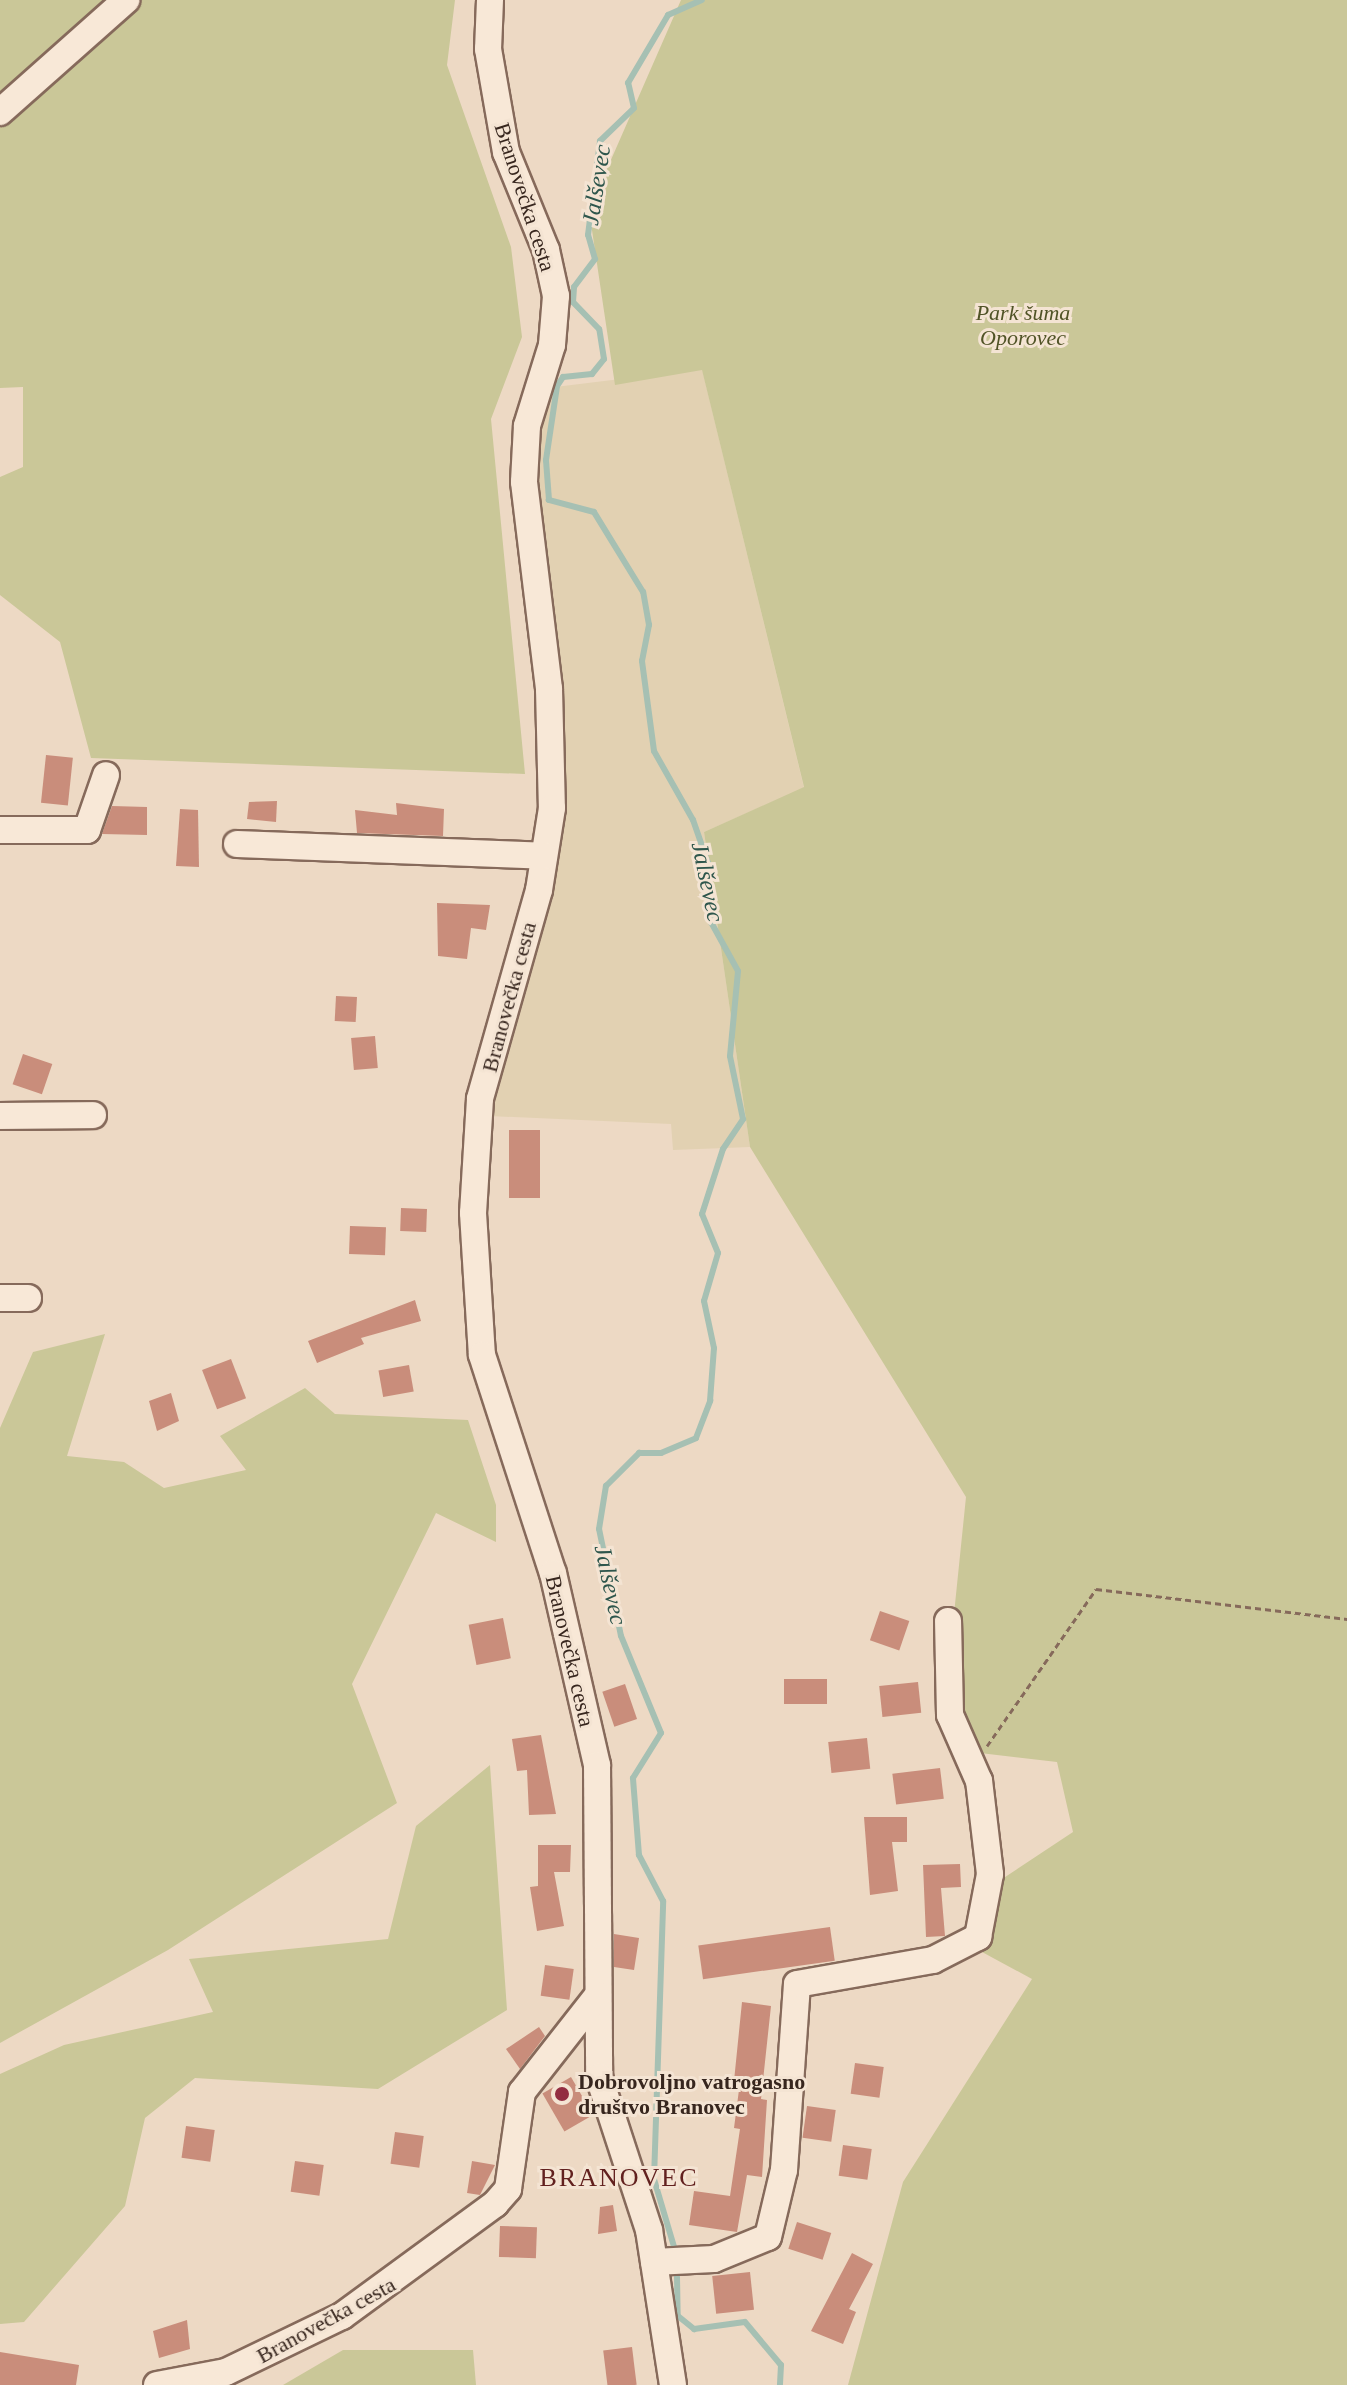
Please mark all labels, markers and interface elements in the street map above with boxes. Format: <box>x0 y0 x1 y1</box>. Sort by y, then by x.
street label: Branovečka cesta <box>489 119 561 275</box>
water label: Jalševec <box>576 143 618 227</box>
park label: Park šuma Oporovec <box>976 299 1070 350</box>
water label: Jalševec <box>684 839 730 925</box>
street label: Branovečka cesta <box>476 919 542 1075</box>
water label: Jalševec <box>587 1542 633 1628</box>
street label: Branovečka cesta <box>540 1573 600 1729</box>
place label: Dobrovoljno vatrogasno društvo Branovec <box>578 2068 805 2120</box>
marker: Dobrovoljno vatrogasno društvo Branovec <box>553 2085 571 2103</box>
district label: BRANOVEC <box>539 2162 699 2194</box>
street label: Branovečka cesta <box>252 2271 400 2369</box>

